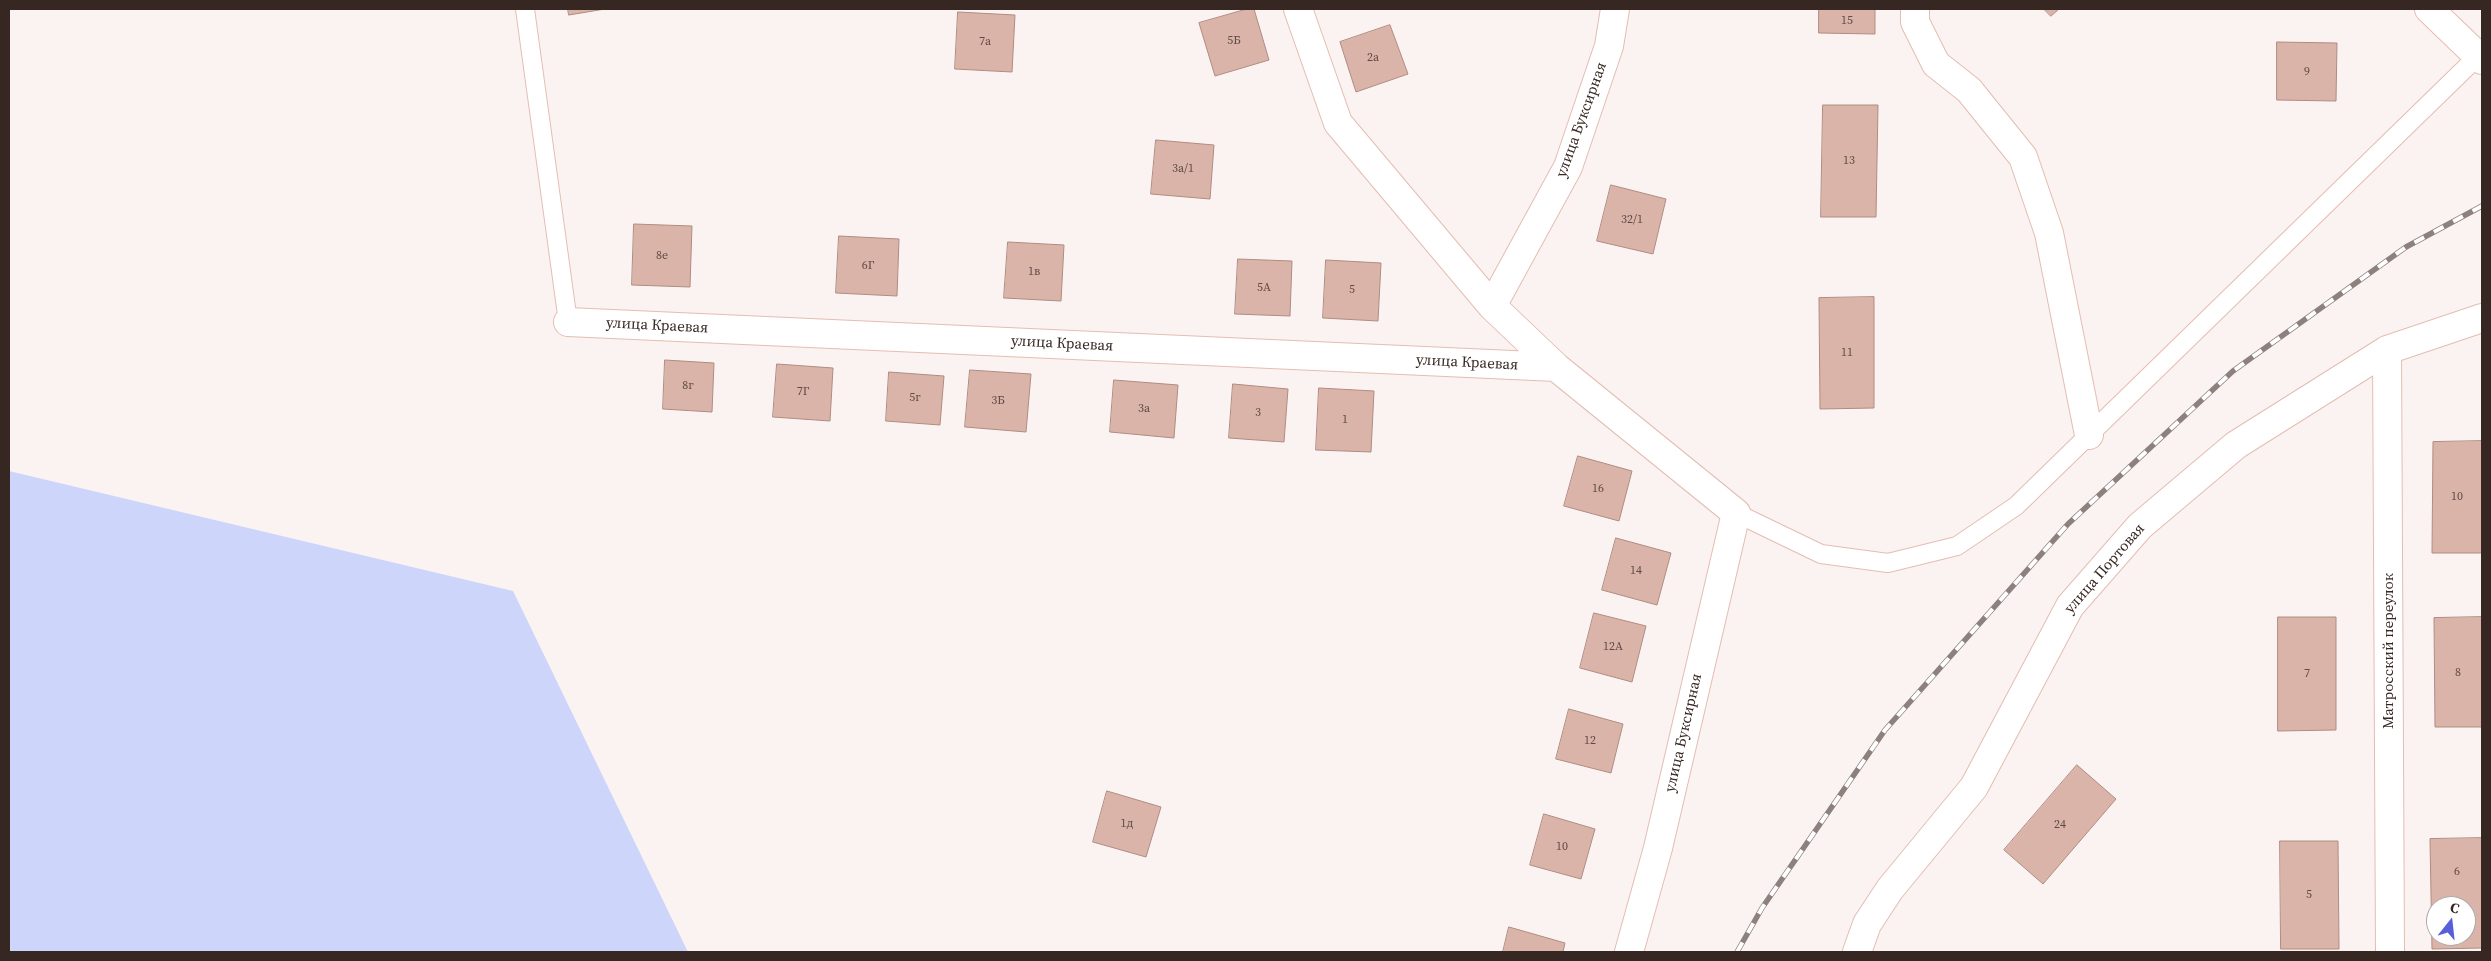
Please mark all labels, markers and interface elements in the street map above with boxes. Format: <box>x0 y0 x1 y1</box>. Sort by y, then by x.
house number: 15 <box>1841 14 1853 28</box>
house number: 5Б <box>1227 34 1241 48</box>
house number: 7а <box>979 35 991 49</box>
house number: 2а <box>1367 51 1379 65</box>
street label: улица Буксирная <box>1553 60 1611 180</box>
house number: 9 <box>2304 65 2310 79</box>
house number: 13 <box>1843 154 1855 168</box>
house number: 3а/1 <box>1172 162 1194 176</box>
house number: 32/1 <box>1621 213 1643 227</box>
house number: 8е <box>656 249 668 263</box>
house number: 6Г <box>862 259 874 273</box>
house number: 1в <box>1028 265 1040 279</box>
house number: 5А <box>1257 281 1271 295</box>
house number: 5 <box>1349 283 1355 297</box>
street label: улица Краевая <box>605 314 709 338</box>
street label: улица Краевая <box>1010 332 1114 356</box>
house number: 11 <box>1841 346 1853 360</box>
street label: улица Краевая <box>1415 351 1519 375</box>
house number: 8г <box>682 379 694 393</box>
house number: 7Г <box>797 385 809 399</box>
house number: 5г <box>909 391 921 405</box>
house number: 3Б <box>991 394 1005 408</box>
house number: 3а <box>1138 402 1150 416</box>
house number: 3 <box>1255 406 1261 420</box>
house number: 1 <box>1342 413 1348 427</box>
house number: 16 <box>1592 482 1604 496</box>
house number: 10 <box>2451 490 2463 504</box>
street label: улица Портовая <box>2061 520 2149 618</box>
house number: 14 <box>1630 564 1642 578</box>
street label: Матросский переулок <box>2380 573 2398 729</box>
house number: 12А <box>1603 640 1623 654</box>
house number: 8 <box>2455 666 2461 680</box>
house number: 7 <box>2304 667 2310 681</box>
street label: улица Буксирная <box>1662 672 1706 794</box>
house number: 12 <box>1584 734 1596 748</box>
house number: 1д <box>1121 817 1133 831</box>
house number: 24 <box>2054 818 2066 832</box>
house number: 10 <box>1556 840 1568 854</box>
house number: 6 <box>2454 865 2460 879</box>
house number: 5 <box>2306 888 2312 902</box>
north arrow <box>2426 896 2476 946</box>
text: С <box>2448 897 2462 918</box>

